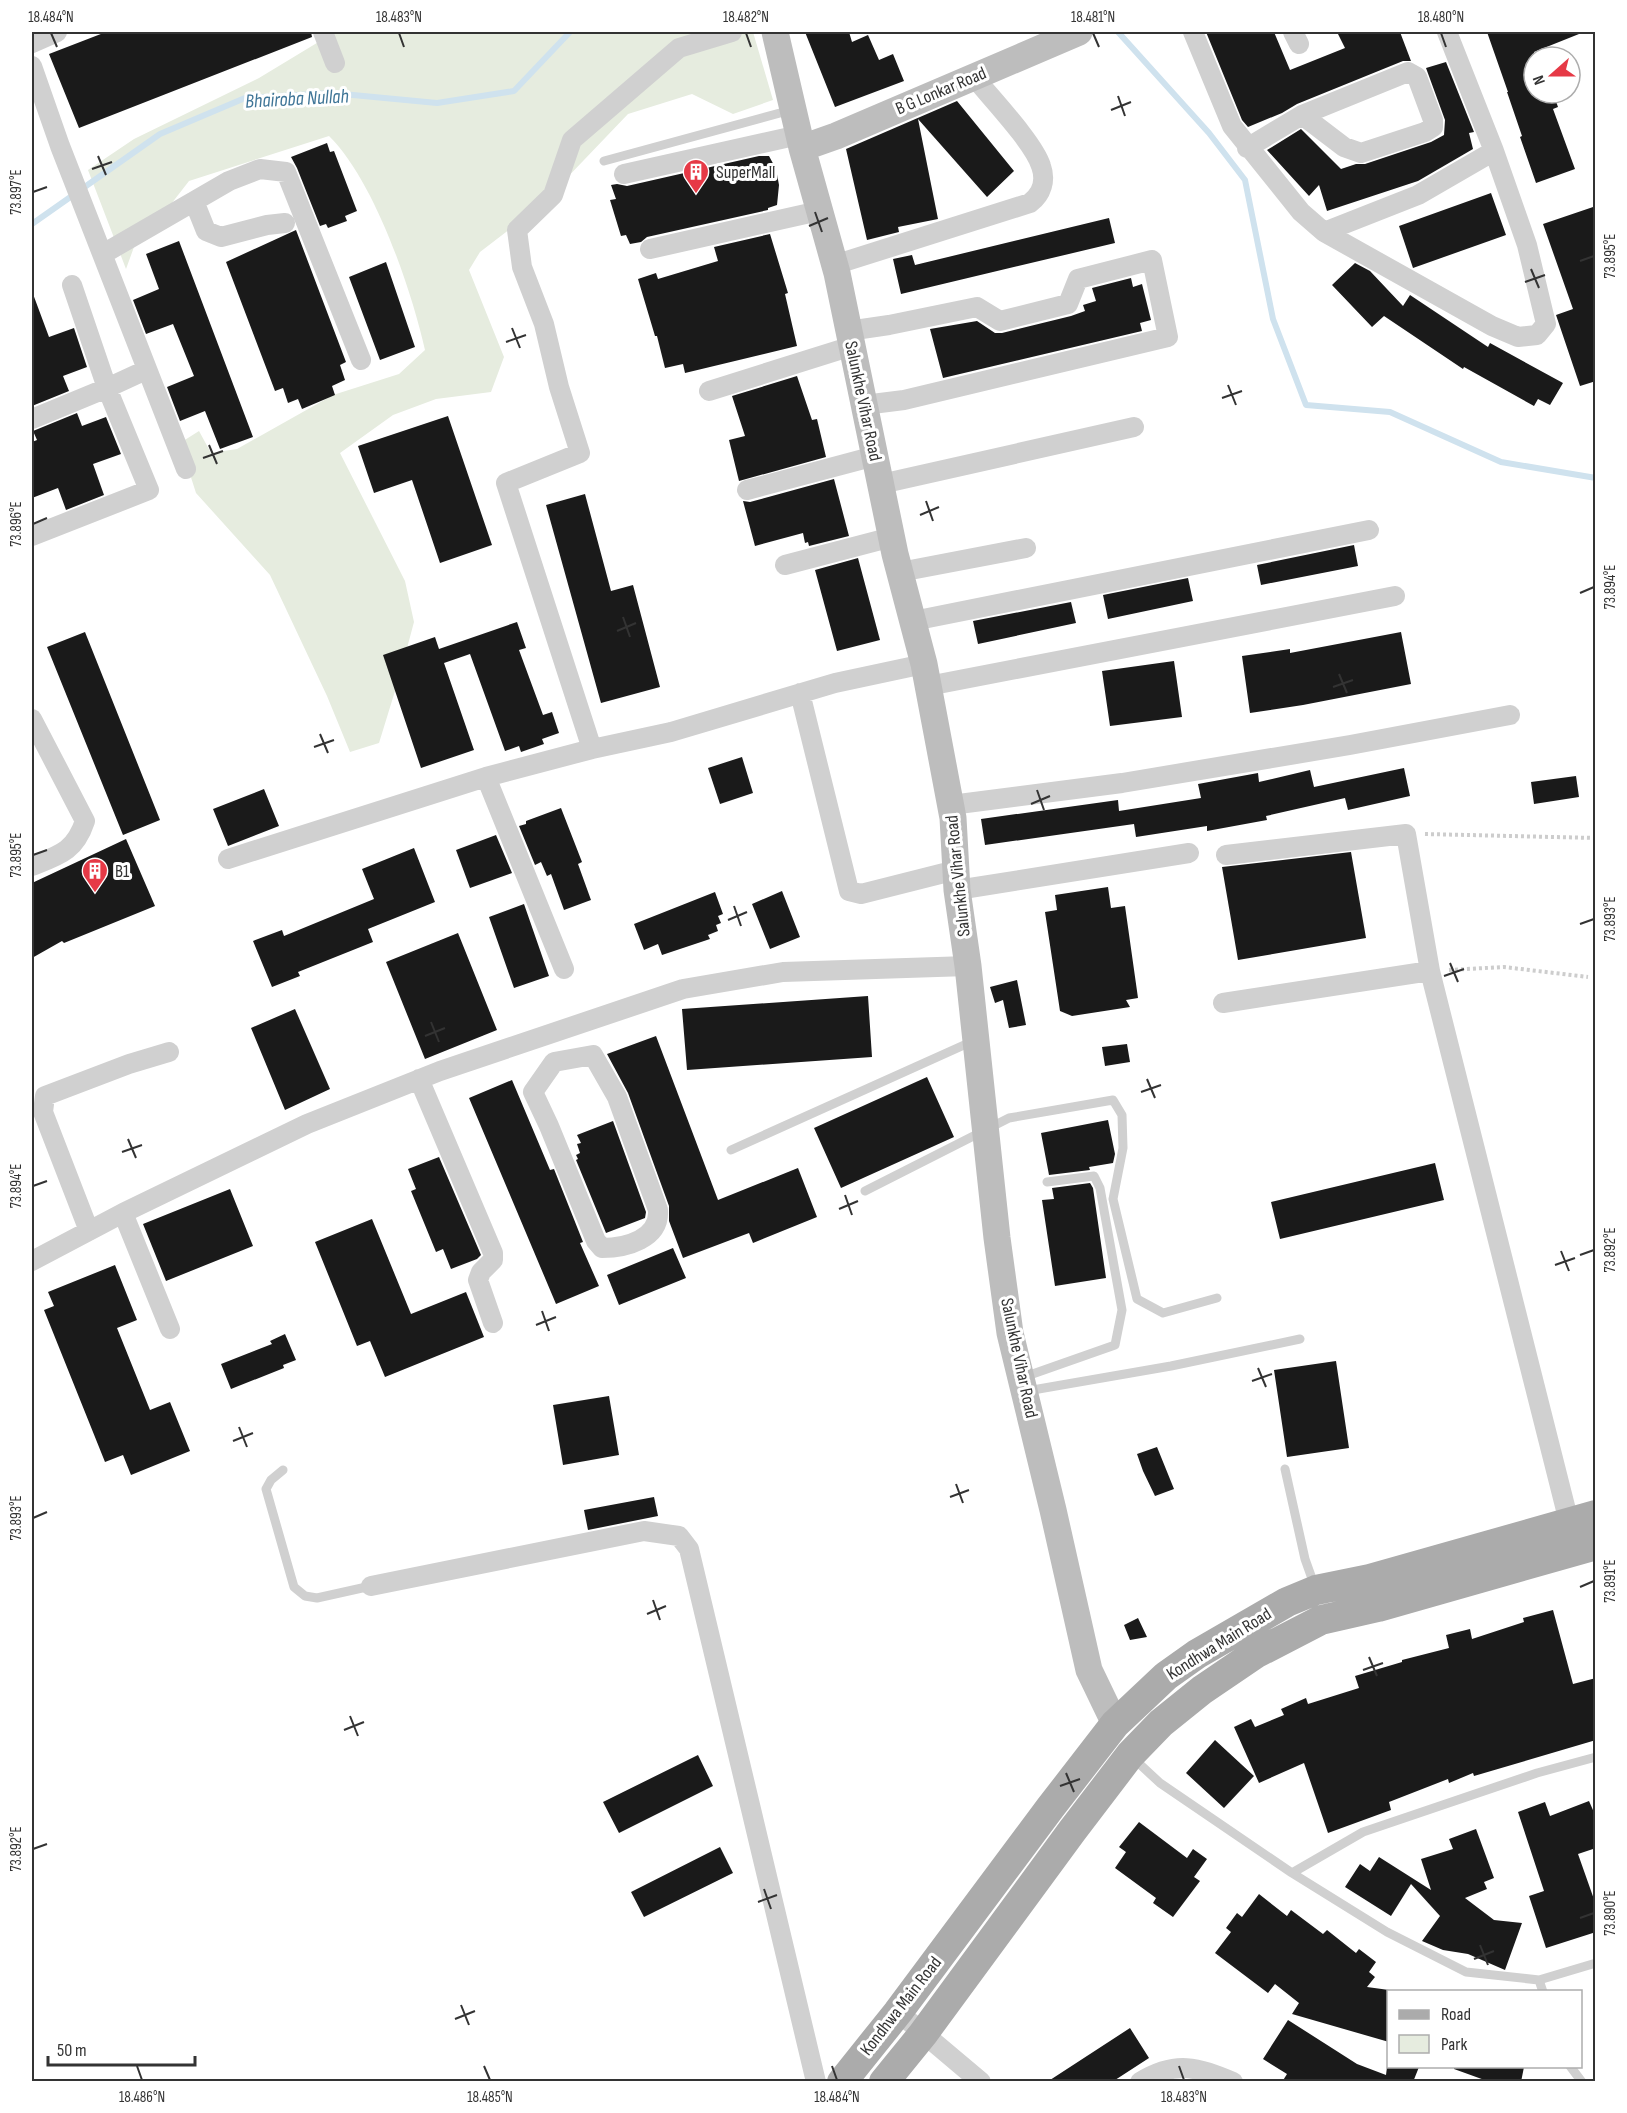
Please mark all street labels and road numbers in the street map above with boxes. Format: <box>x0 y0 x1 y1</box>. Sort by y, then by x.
street label: B G Lonkar Road <box>893 63 989 119</box>
street label: Salunkhe Vihar Road <box>840 339 886 463</box>
street label: Salunkhe Vihar Road <box>941 814 975 938</box>
street label: Salunkhe Vihar Road <box>996 1296 1042 1420</box>
street label: Kondhwa Main Road <box>1163 1603 1275 1685</box>
street label: Kondhwa Main Road <box>856 1952 946 2060</box>

